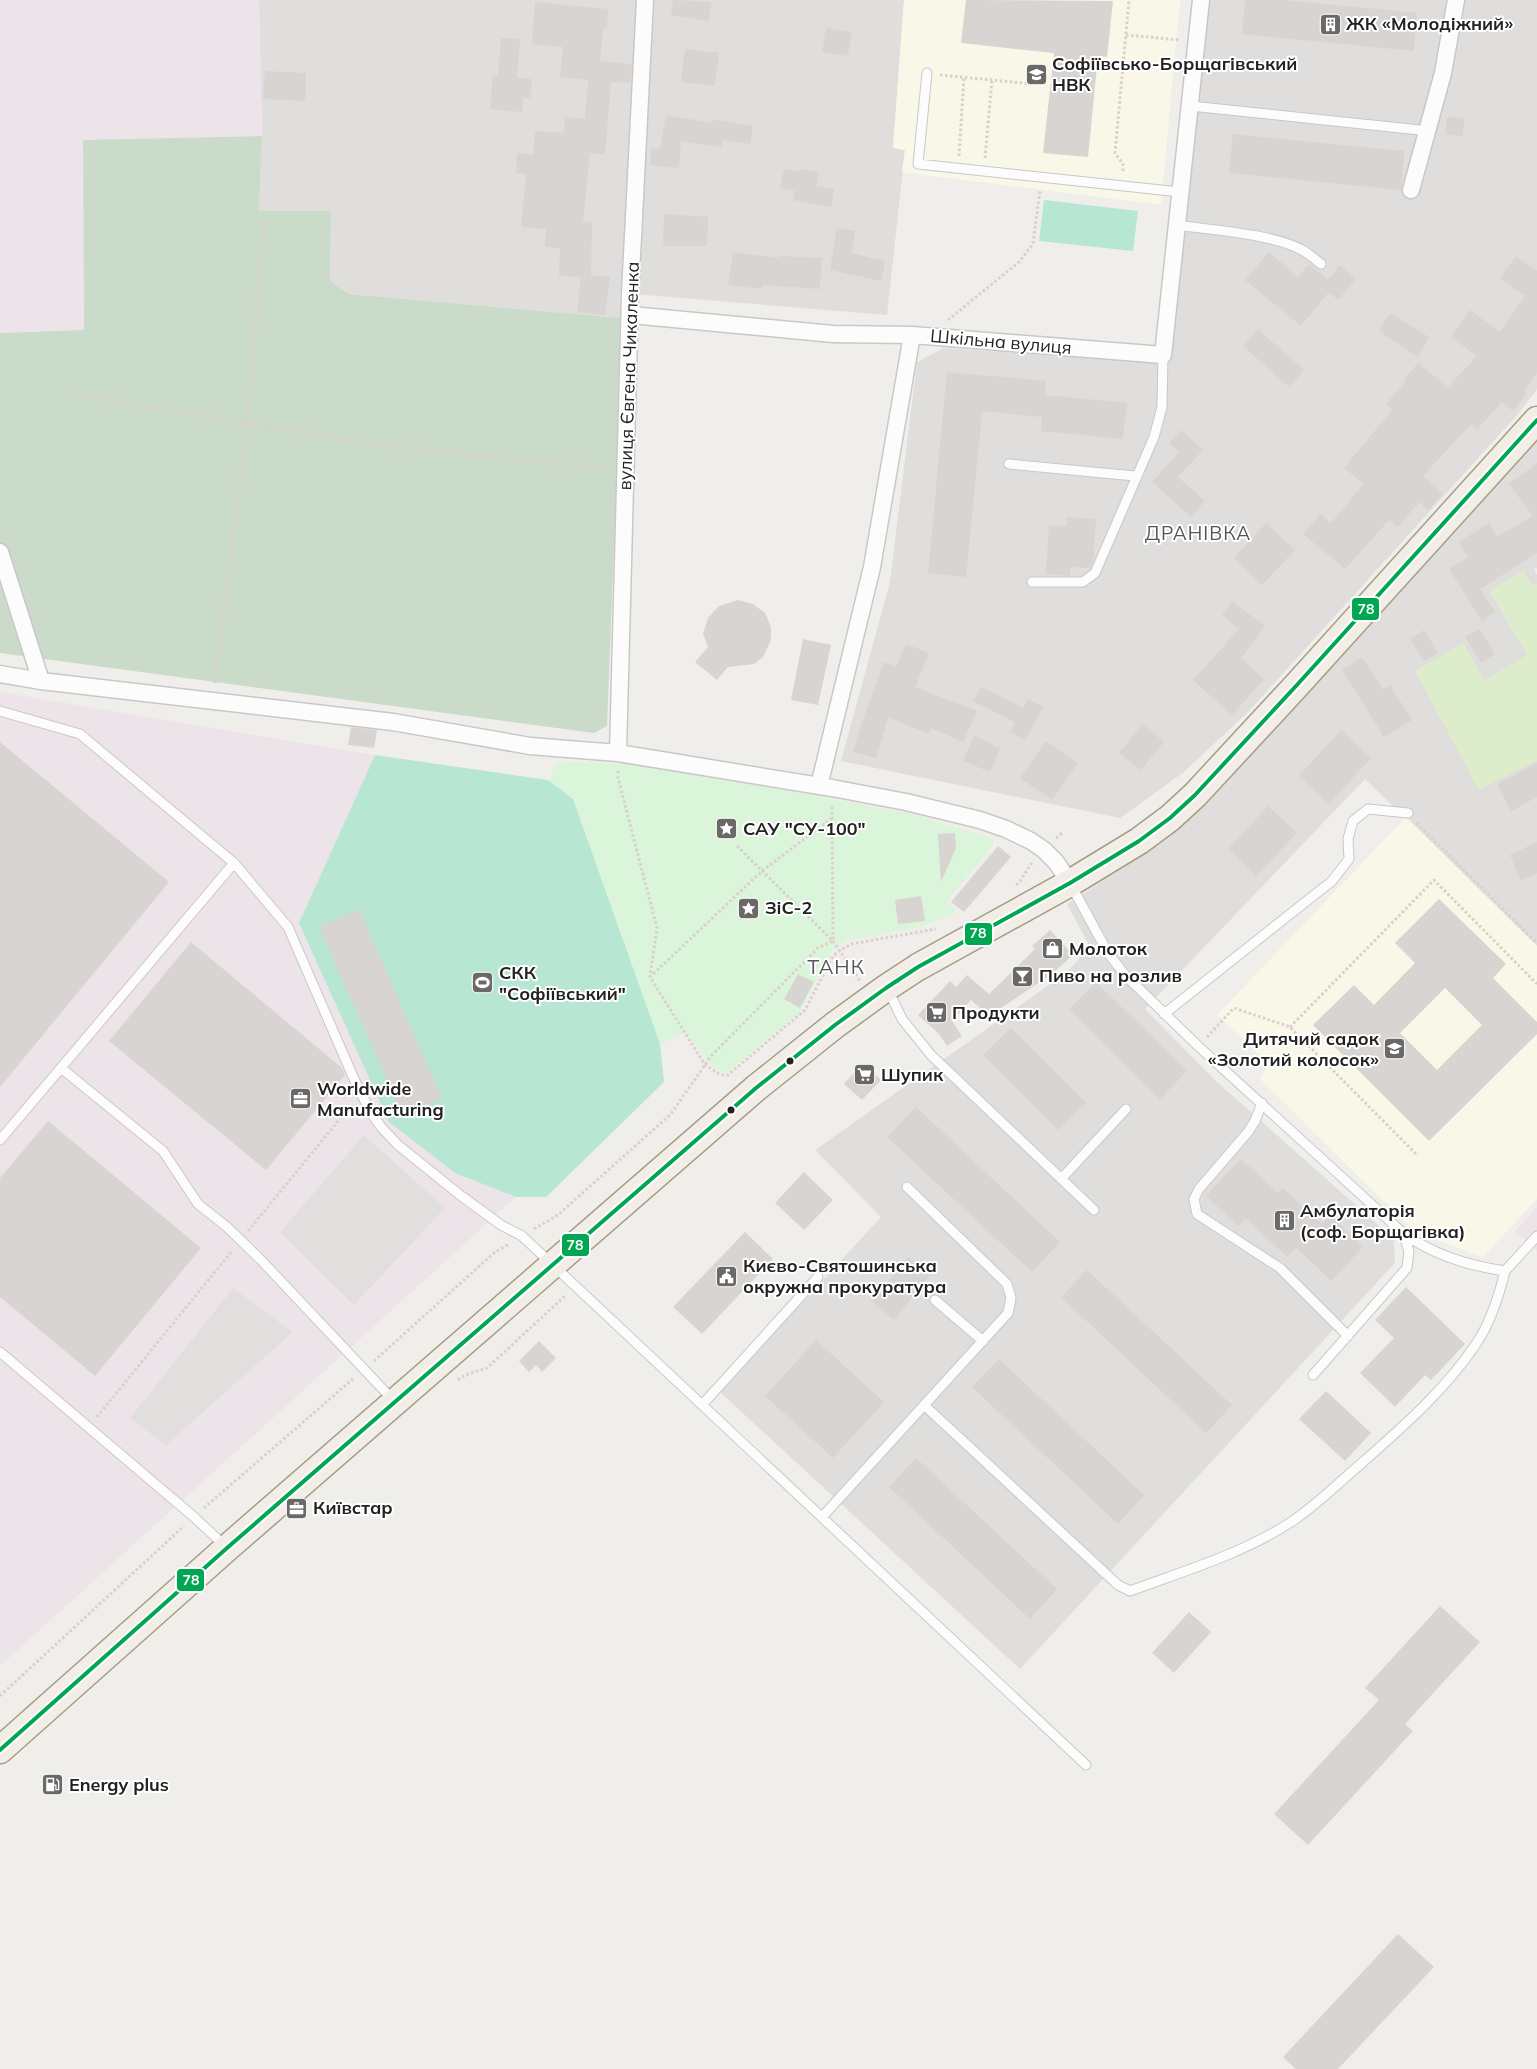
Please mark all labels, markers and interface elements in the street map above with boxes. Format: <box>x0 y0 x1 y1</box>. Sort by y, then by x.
building icon: ЖК «Молодіжний» <box>1318 12 1342 36</box>
place label: ЖК «Молодіжний» <box>1346 12 1513 35</box>
place label: Софіївсько-Борщагівський НВК <box>1052 52 1297 96</box>
school or university icon: Софіївсько-Борщагівський НВК <box>1024 62 1048 86</box>
street label: вулиця Євгена Чикаленка <box>613 261 644 491</box>
street label: Шкільна вулиця <box>929 324 1073 359</box>
district label: ДРАНІВКА <box>1145 521 1251 545</box>
line badge: 78 <box>1351 597 1380 621</box>
text: 78 <box>1358 600 1374 618</box>
place icon: САУ "СУ-100" <box>715 817 739 841</box>
place label: САУ "СУ-100" <box>743 817 866 840</box>
place icon: ЗіС-2 <box>737 896 761 920</box>
place label: ЗіС-2 <box>765 896 812 919</box>
line badge: 78 <box>964 922 993 946</box>
text: 78 <box>970 924 986 942</box>
shop icon: Молоток <box>1041 937 1065 961</box>
place label: Молоток <box>1069 937 1148 960</box>
district label: ТАНК <box>807 954 865 979</box>
place label: СКК "Софіївський" <box>499 961 626 1005</box>
bar icon: Пиво на розлив <box>1011 964 1035 988</box>
place label: Пиво на розлив <box>1039 964 1182 987</box>
sports icon: СКК "Софіївський" <box>471 971 495 995</box>
supermarket icon: Продукти <box>924 1001 948 1025</box>
place label: Продукти <box>952 1001 1040 1024</box>
place label: Дитячий садок «Золотий колосок» <box>1208 1027 1380 1071</box>
school or university icon: Дитячий садок «Золотий колосок» <box>1383 1037 1407 1061</box>
unlabelled marker <box>785 1056 795 1066</box>
supermarket icon: Шупик <box>853 1063 877 1087</box>
place label: Шупик <box>881 1063 944 1086</box>
place label: Worldwide Manufacturing <box>317 1077 444 1121</box>
office icon: Worldwide Manufacturing <box>289 1087 313 1111</box>
unlabelled marker <box>726 1105 736 1115</box>
place label: Амбулаторія (соф. Борщагівка) <box>1300 1199 1465 1243</box>
building icon: Амбулаторія (соф. Борщагівка) <box>1272 1209 1296 1233</box>
line badge: 78 <box>561 1233 590 1257</box>
text: 78 <box>567 1236 583 1254</box>
place label: Києво-Святошинська окружна прокуратура <box>743 1254 946 1298</box>
public building icon: Києво-Святошинська окружна прокуратура <box>715 1264 739 1288</box>
office icon: Київстар <box>285 1496 309 1520</box>
place label: Київстар <box>313 1496 393 1519</box>
line badge: 78 <box>176 1568 205 1592</box>
text: 78 <box>183 1571 199 1589</box>
fuel station icon: Energy plus <box>41 1773 65 1797</box>
place label: Energy plus <box>69 1773 169 1796</box>

